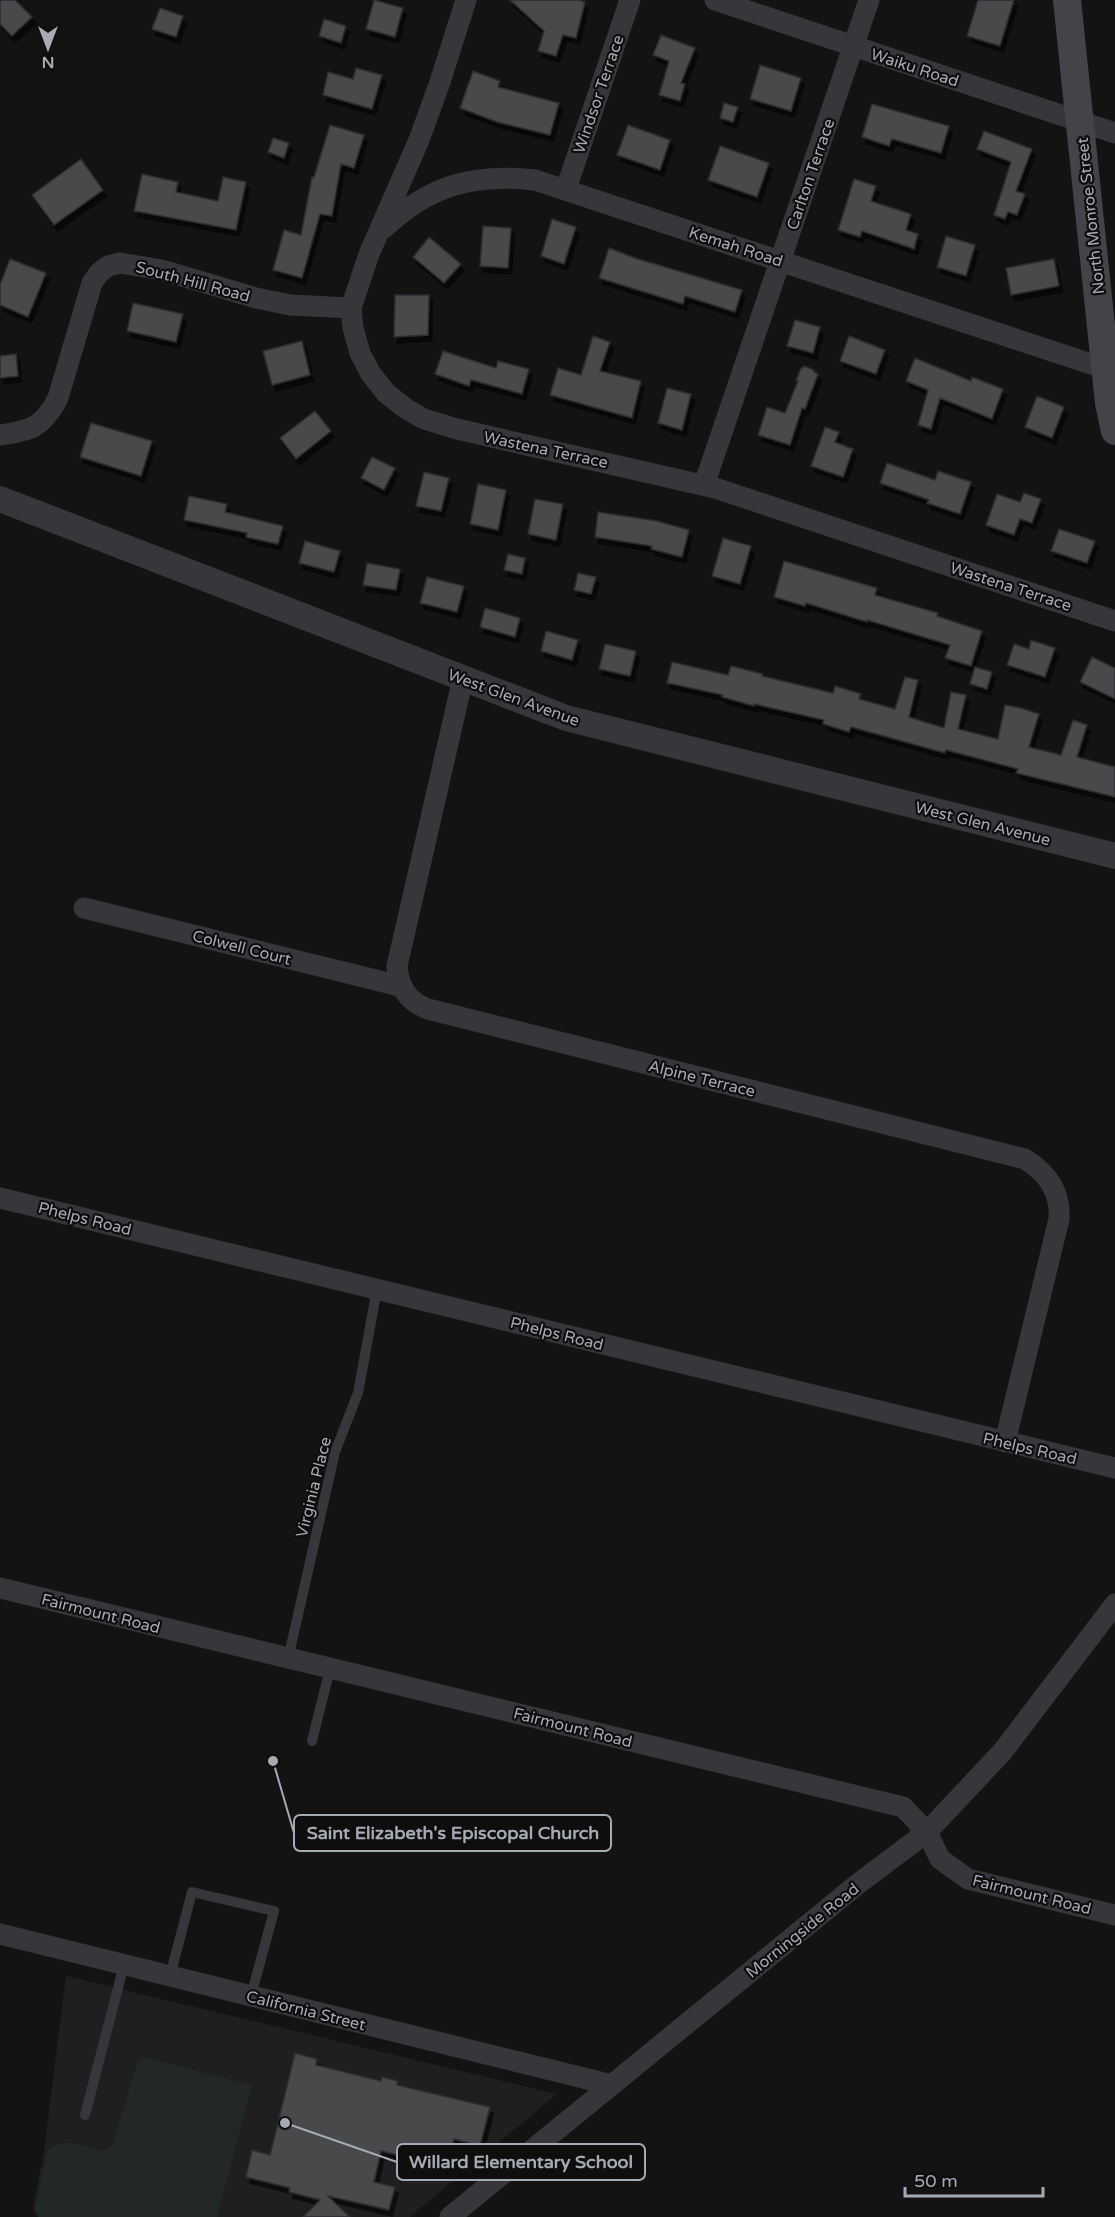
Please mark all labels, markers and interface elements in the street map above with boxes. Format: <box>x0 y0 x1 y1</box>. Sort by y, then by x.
north arrow <box>18 18 78 78</box>
street label: Windsor Terrace <box>569 32 629 156</box>
street label: Waiku Road <box>868 44 961 92</box>
text: N <box>42 52 54 72</box>
street label: Carlton Terrace <box>783 116 839 233</box>
street label: North Monroe Street <box>1073 136 1109 295</box>
street label: Kemah Road <box>686 222 785 272</box>
street label: South Hill Road <box>133 257 252 307</box>
street label: Wastena Terrace <box>482 427 610 473</box>
street label: Wastena Terrace <box>947 558 1074 616</box>
street label: West Glen Avenue <box>445 665 582 731</box>
street label: West Glen Avenue <box>913 797 1052 850</box>
street label: Colwell Court <box>190 926 293 970</box>
street label: Alpine Terrace <box>646 1056 757 1102</box>
street label: Phelps Road <box>36 1198 134 1240</box>
street label: Phelps Road <box>508 1313 606 1355</box>
street label: Phelps Road <box>981 1428 1079 1469</box>
street label: Virginia Place <box>292 1435 336 1540</box>
street label: Fairmount Road <box>39 1590 162 1638</box>
street label: Fairmount Road <box>511 1704 634 1752</box>
callout: Saint Elizabeth's Episcopal Church <box>294 1815 611 1851</box>
text: Saint Elizabeth's Episcopal Church <box>307 1822 599 1844</box>
street label: Fairmount Road <box>970 1871 1093 1919</box>
street label: Morningside Road <box>742 1879 863 1983</box>
street label: California Street <box>244 1986 367 2035</box>
callout: Willard Elementary School <box>397 2144 645 2180</box>
text: Willard Elementary School <box>409 2151 633 2173</box>
scale bar <box>905 2160 1043 2198</box>
text: 50 m <box>914 2170 958 2192</box>

